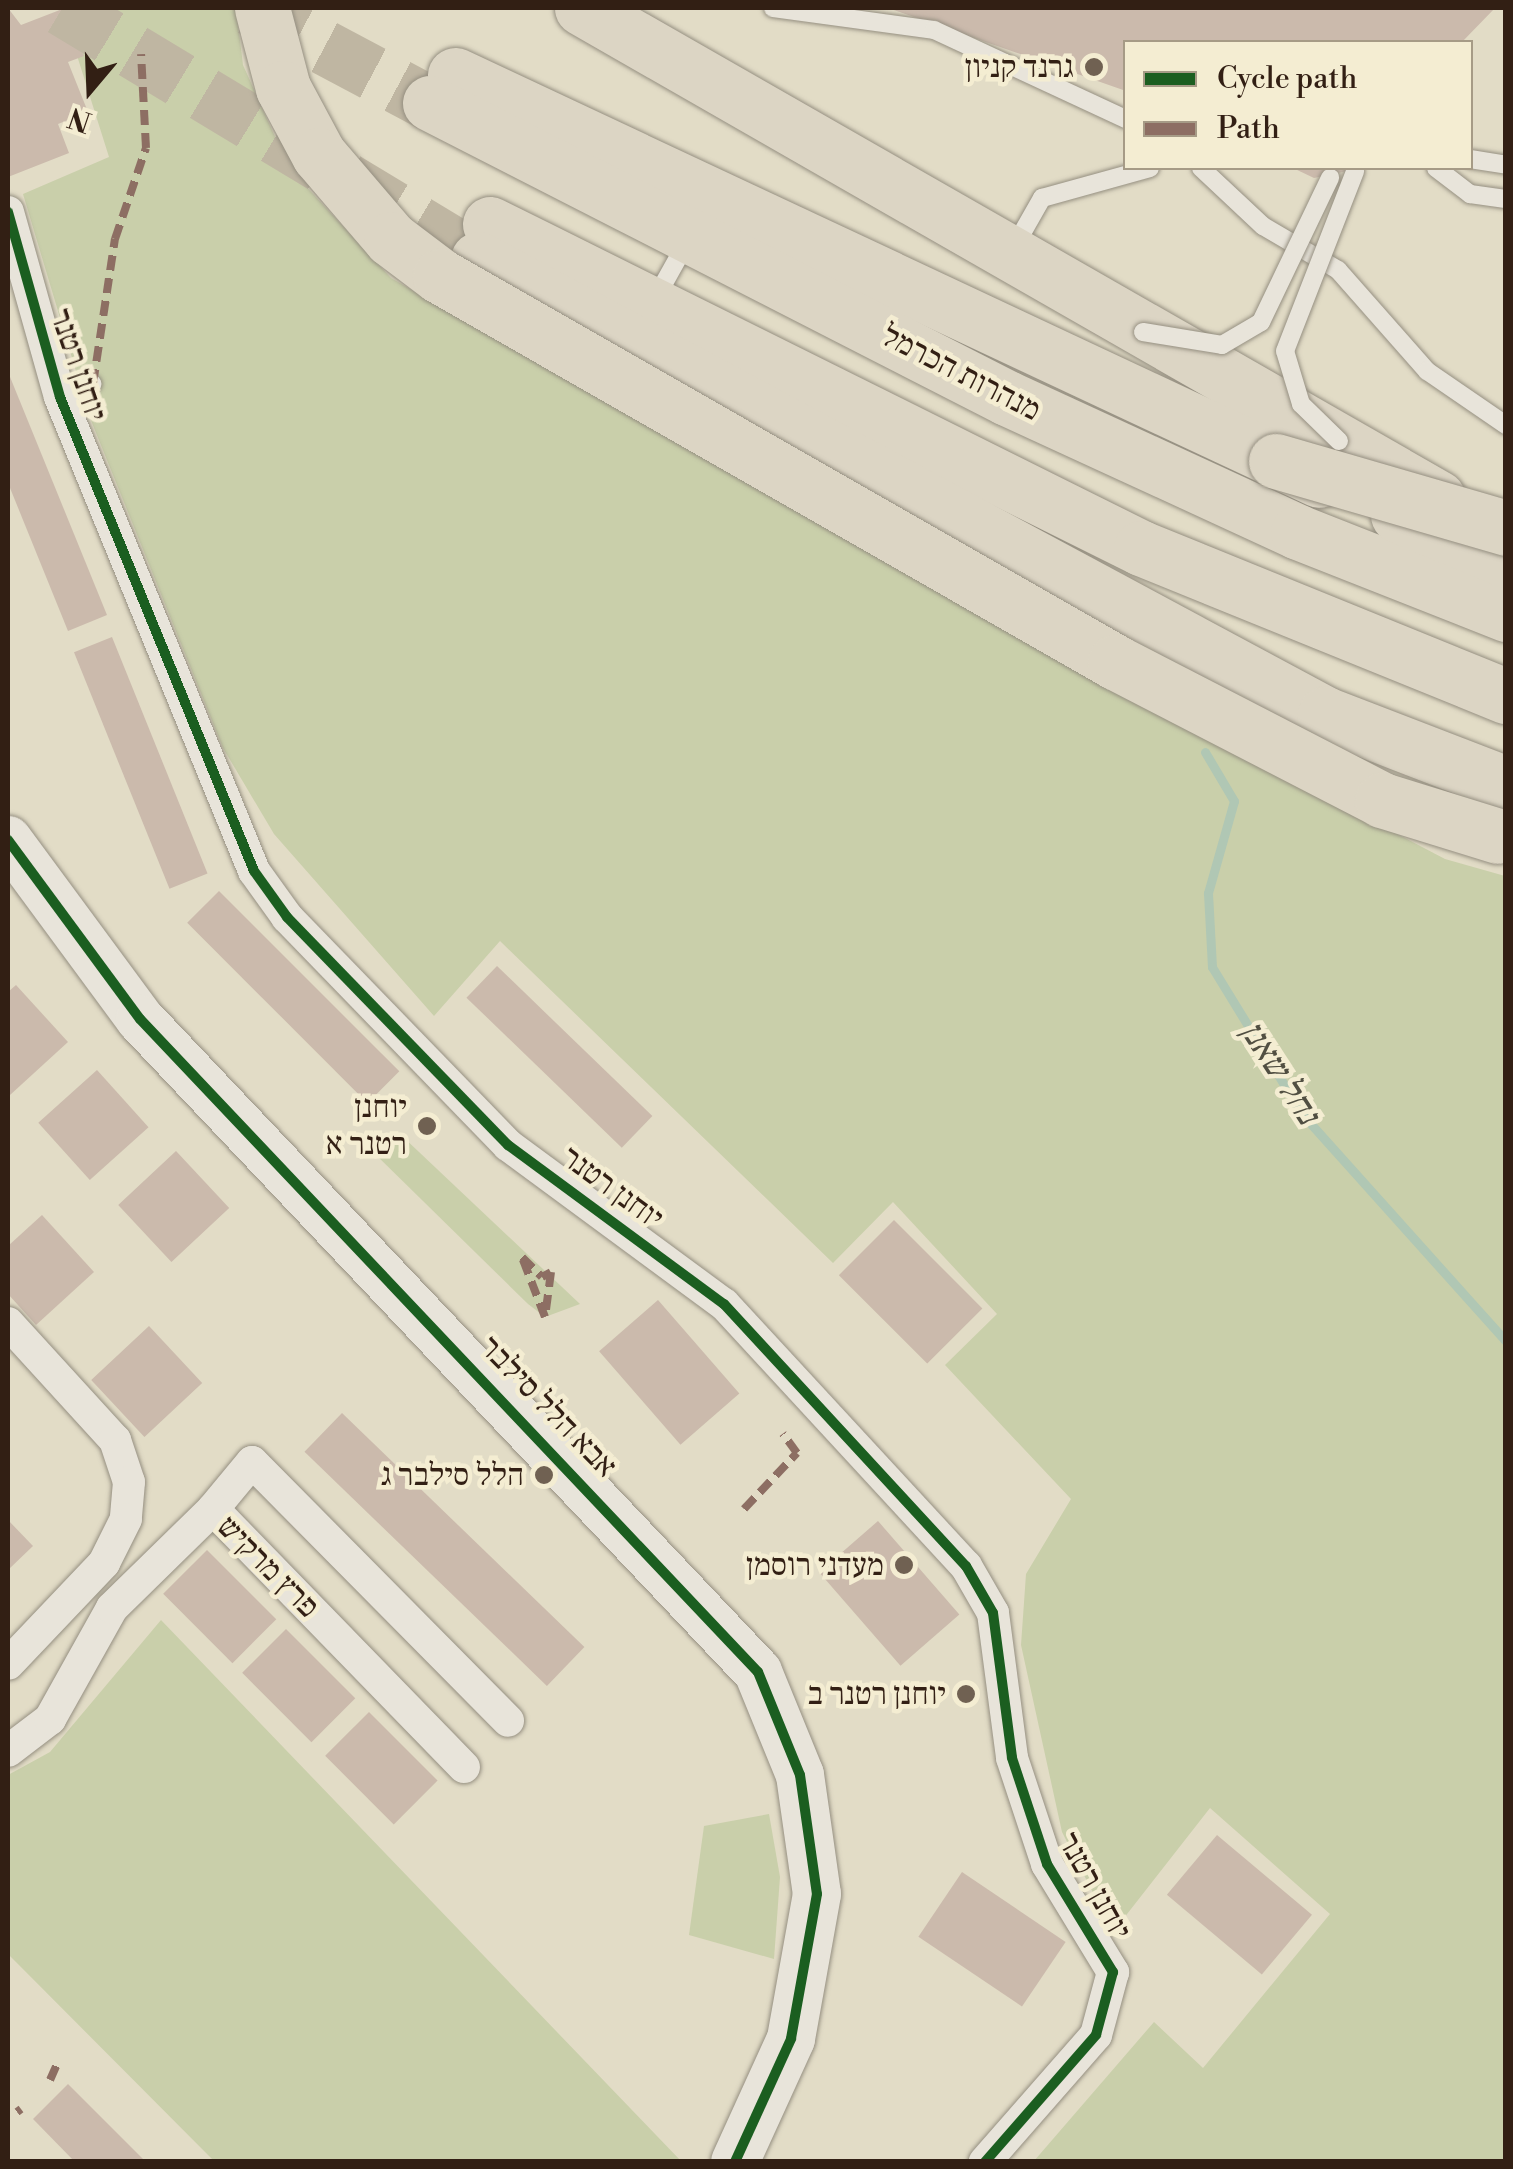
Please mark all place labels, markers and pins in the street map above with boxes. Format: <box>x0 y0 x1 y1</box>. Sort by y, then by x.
place label: גרנד קניון <box>965 48 1074 86</box>
marker: גרנד קניון <box>1083 56 1105 78</box>
place label: יוחנן רטנר א <box>326 1089 407 1164</box>
marker: יוחנן רטנר א <box>416 1115 438 1137</box>
place label: הלל סילבר ג <box>381 1456 524 1494</box>
marker: הלל סילבר ג <box>533 1464 555 1486</box>
place label: מעדני רוסמן <box>746 1546 884 1584</box>
marker: מעדני רוסמן <box>893 1554 915 1576</box>
place label: יוחנן רטנר ב <box>807 1675 946 1713</box>
marker: יוחנן רטנר ב <box>955 1683 977 1705</box>

